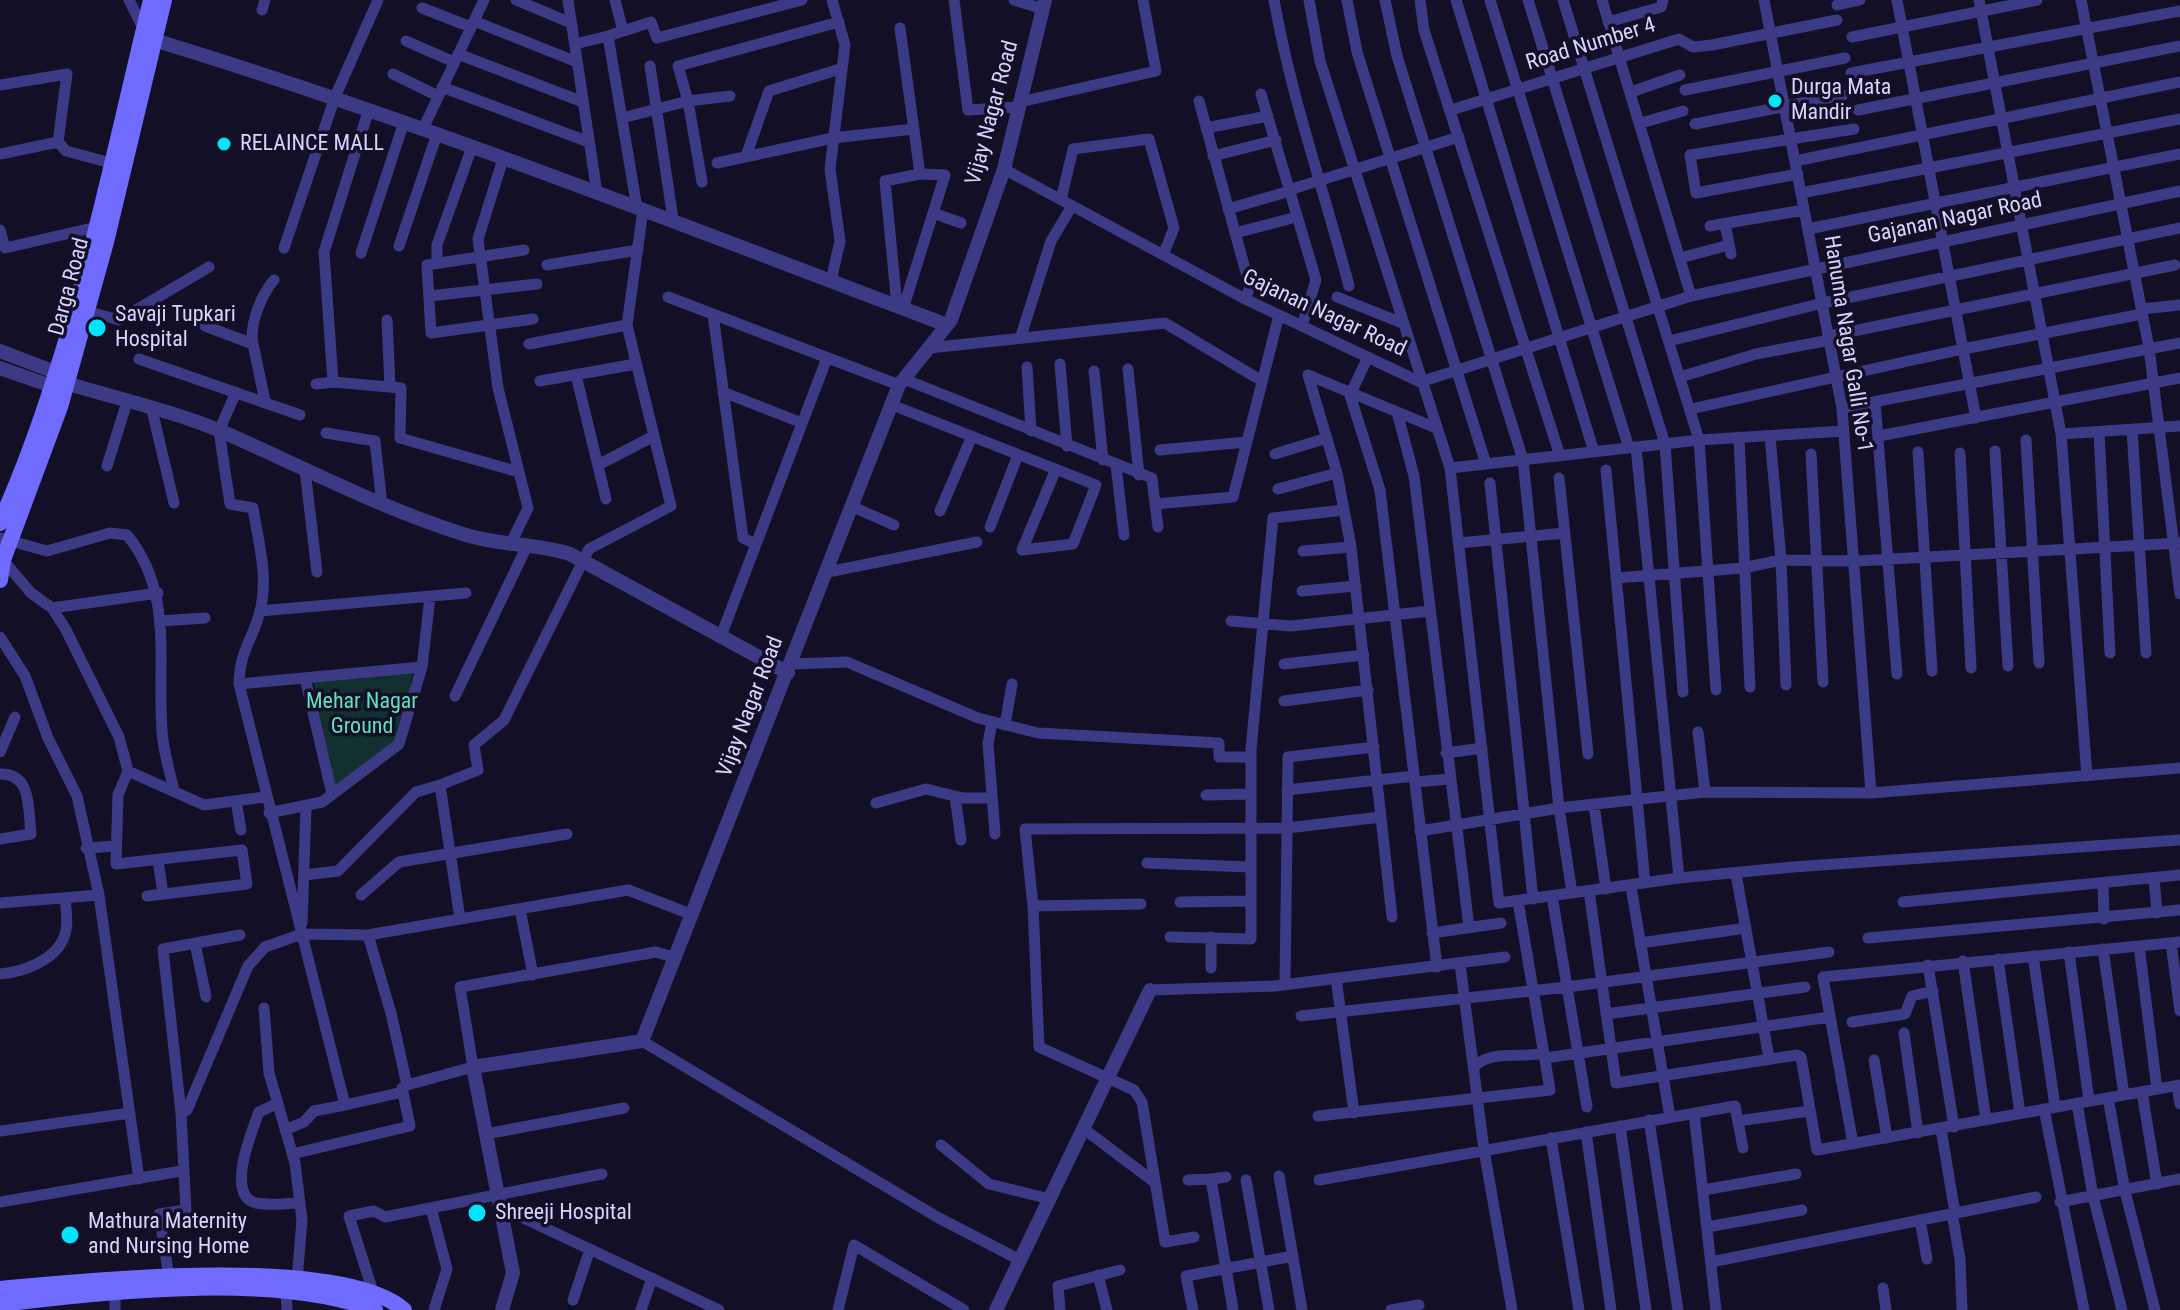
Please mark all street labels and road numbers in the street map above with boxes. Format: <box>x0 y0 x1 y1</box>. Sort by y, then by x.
street label: Road Number 4 <box>1523 13 1659 77</box>
street label: Vijay Nagar Road <box>961 38 1025 188</box>
street label: Gajanan Nagar Road <box>1866 188 2044 250</box>
street label: Hanuma Nagar Galli No-1 <box>1817 233 1877 455</box>
street label: Darga Road <box>44 235 96 339</box>
street label: Gajanan Nagar Road <box>1238 265 1410 363</box>
street label: Vijay Nagar Road <box>712 633 790 781</box>

